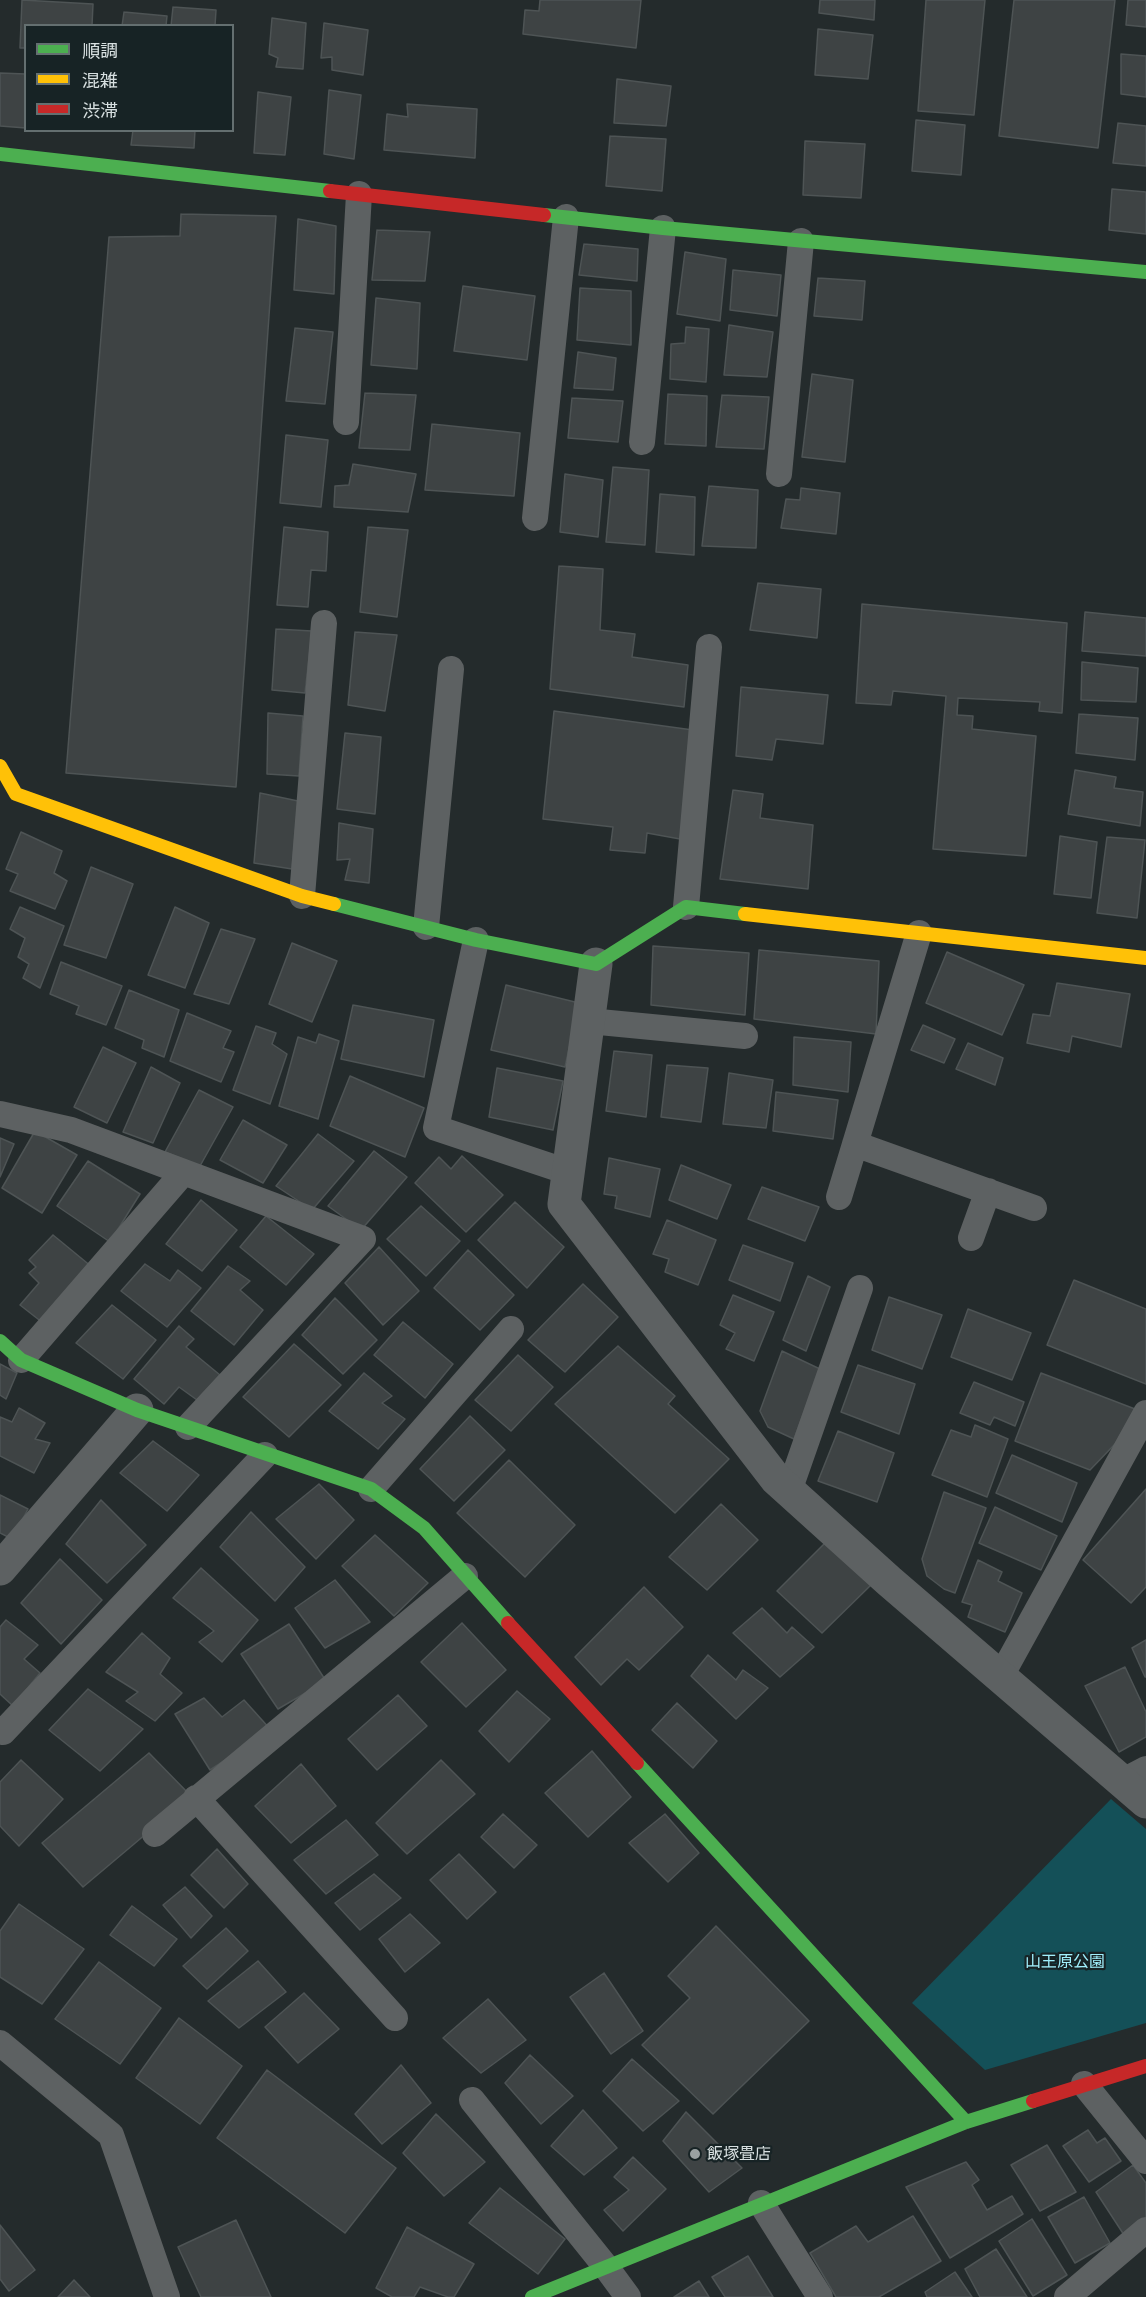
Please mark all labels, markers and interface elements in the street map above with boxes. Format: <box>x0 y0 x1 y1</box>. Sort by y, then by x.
legend <box>24 24 234 132</box>
text: 順調 <box>82 40 118 61</box>
text: 混雑 <box>82 70 118 91</box>
text: 渋滞 <box>82 100 118 121</box>
park label: 山王原公園 <box>1025 1952 1105 1972</box>
place label: 飯塚畳店 <box>707 2144 771 2164</box>
marker: 飯塚畳店 <box>688 2147 702 2161</box>

